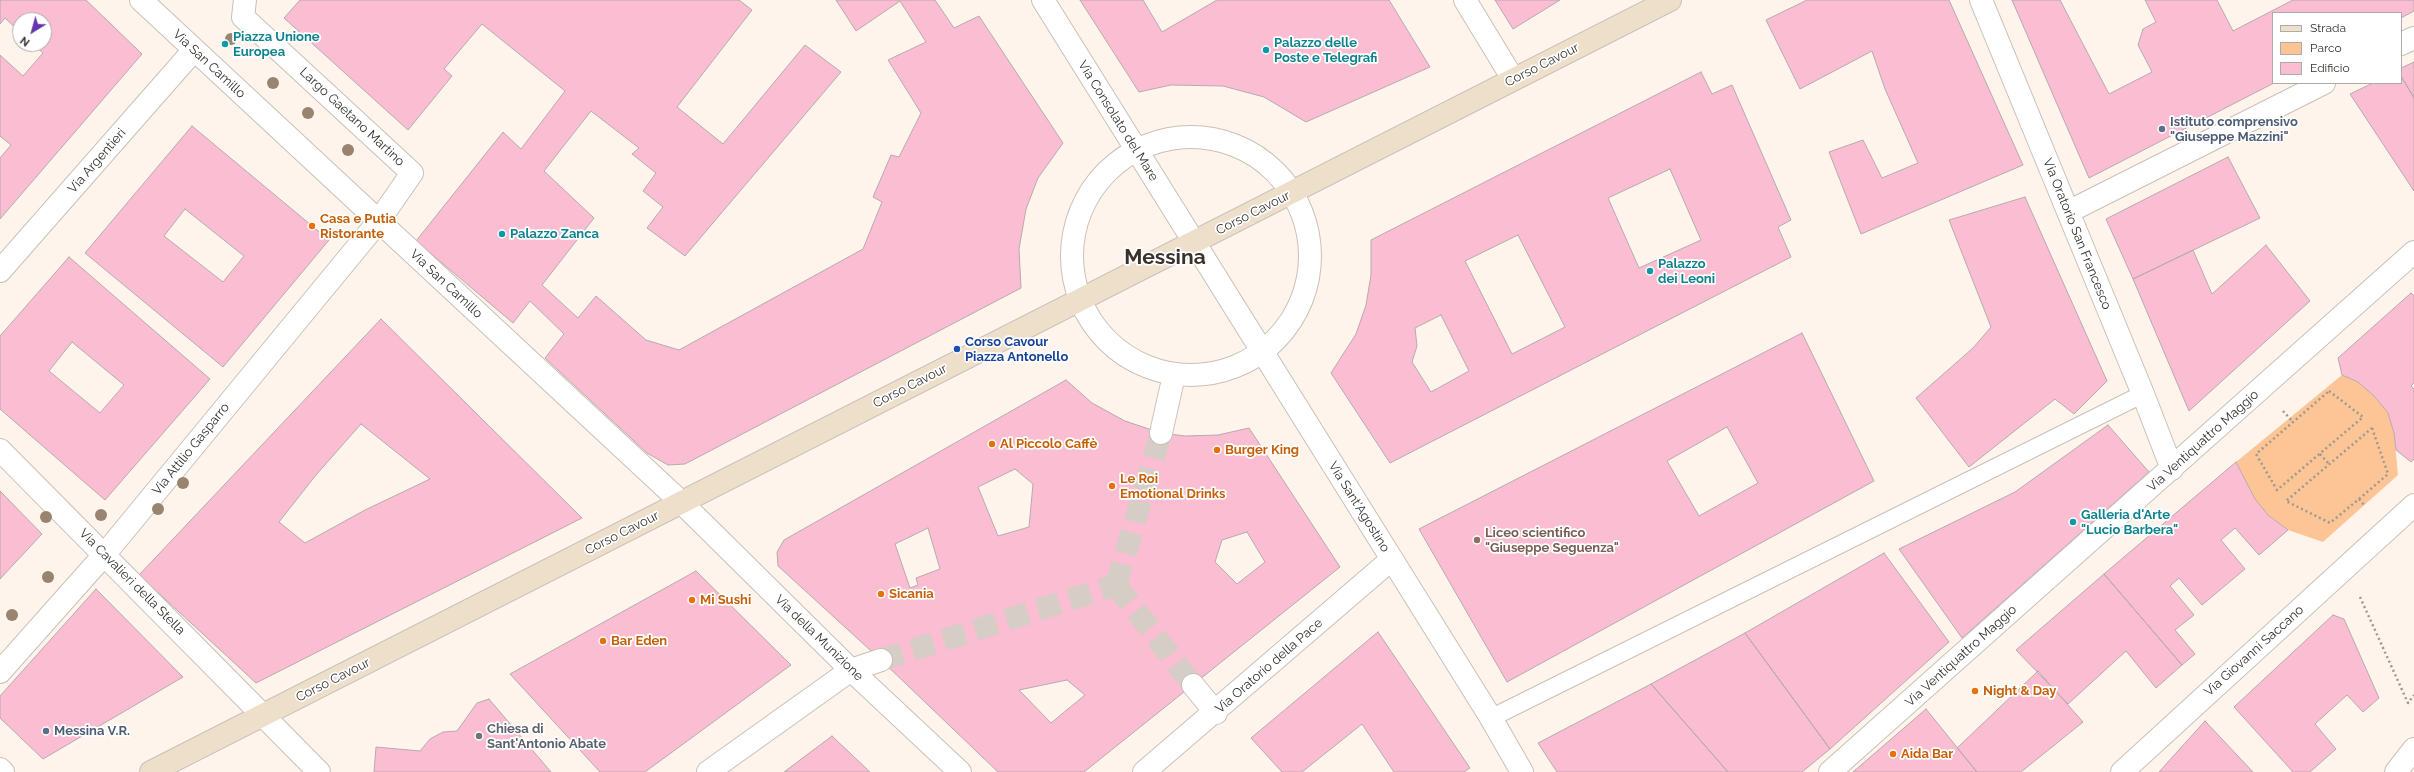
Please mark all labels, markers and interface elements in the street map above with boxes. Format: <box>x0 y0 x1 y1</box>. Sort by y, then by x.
north arrow <box>12 12 52 52</box>
legend <box>2272 12 2402 84</box>
text: Strada <box>2310 21 2346 35</box>
street label: Via San Camillo <box>169 26 249 102</box>
place label: Piazza Unione Europea <box>233 29 320 60</box>
text: N <box>18 33 32 49</box>
place label: Palazzo delle Poste e Telegrafi <box>1274 35 1377 66</box>
marker: Piazza Unione Europea <box>220 39 230 49</box>
street label: Corso Cavour <box>1502 40 1582 90</box>
text: Parco <box>2310 41 2342 55</box>
marker: Palazzo delle Poste e Telegrafi <box>1261 45 1271 55</box>
street label: Via Consolato del Mare <box>1075 58 1161 184</box>
text: Edificio <box>2310 61 2350 75</box>
street label: Largo Gaetano Martino <box>296 64 408 170</box>
place label: Istituto comprensivo "Giuseppe Mazzini" <box>2170 114 2298 145</box>
marker: Istituto comprensivo "Giuseppe Mazzini" <box>2157 124 2167 134</box>
street label: Via Argentieri <box>65 125 129 197</box>
street label: Via Oratorio San Francesco <box>2039 156 2115 312</box>
street label: Corso Cavour <box>1213 188 1293 238</box>
place label: Casa e Putia Ristorante <box>320 211 396 242</box>
marker: Casa e Putia Ristorante <box>307 221 317 231</box>
place label: Palazzo Zanca <box>510 226 599 242</box>
marker: Palazzo Zanca <box>497 229 507 239</box>
district label: Messina <box>1124 245 1206 271</box>
street label: Via San Camillo <box>406 246 486 322</box>
place label: Palazzo dei Leoni <box>1658 256 1715 287</box>
marker: Palazzo dei Leoni <box>1645 266 1655 276</box>
place label: Corso Cavour Piazza Antonello <box>965 334 1068 365</box>
marker: Corso Cavour Piazza Antonello <box>952 344 962 354</box>
street label: Corso Cavour <box>870 361 950 411</box>
street label: Via Ventiquattro Maggio <box>2144 387 2262 495</box>
street label: Via Attilio Gasparro <box>149 400 233 498</box>
place label: Al Piccolo Caffè <box>1000 436 1097 452</box>
marker: Al Piccolo Caffè <box>987 439 997 449</box>
place label: Burger King <box>1225 442 1299 458</box>
marker: Burger King <box>1212 445 1222 455</box>
street label: Via Sant'Agostino <box>1325 459 1393 555</box>
place label: Le Roi Emotional Drinks <box>1120 471 1226 502</box>
marker: Le Roi Emotional Drinks <box>1107 481 1117 491</box>
place label: Galleria d'Arte "Lucio Barbera" <box>2081 507 2178 538</box>
street label: Corso Cavour <box>582 508 662 558</box>
marker: Galleria d'Arte "Lucio Barbera" <box>2068 517 2078 527</box>
place label: Liceo scientifico "Giuseppe Seguenza" <box>1485 525 1619 556</box>
street label: Via Cavalieri della Stella <box>76 526 188 638</box>
marker: Liceo scientifico "Giuseppe Seguenza" <box>1472 535 1482 545</box>
place label: Sicania <box>889 586 934 602</box>
marker: Sicania <box>876 589 886 599</box>
place label: Mi Sushi <box>700 592 751 608</box>
street label: Via della Munizione <box>772 592 866 684</box>
marker: Mi Sushi <box>687 595 697 605</box>
street label: Via Ventiquattro Maggio <box>1902 602 2020 710</box>
street label: Via Giovanni Saccano <box>2201 602 2307 700</box>
street label: Via Oratorio della Pace <box>1212 615 1326 717</box>
place label: Bar Eden <box>611 633 667 649</box>
marker: Bar Eden <box>598 636 608 646</box>
street label: Corso Cavour <box>293 655 373 705</box>
place label: Night & Day <box>1983 683 2056 699</box>
marker: Night & Day <box>1970 686 1980 696</box>
place label: Chiesa di Sant'Antonio Abate <box>487 721 606 752</box>
place label: Messina V.R. <box>54 723 130 739</box>
marker: Messina V.R. <box>41 726 51 736</box>
marker: Chiesa di Sant'Antonio Abate <box>474 731 484 741</box>
place label: Aida Bar <box>1901 746 1953 762</box>
marker: Aida Bar <box>1888 749 1898 759</box>

